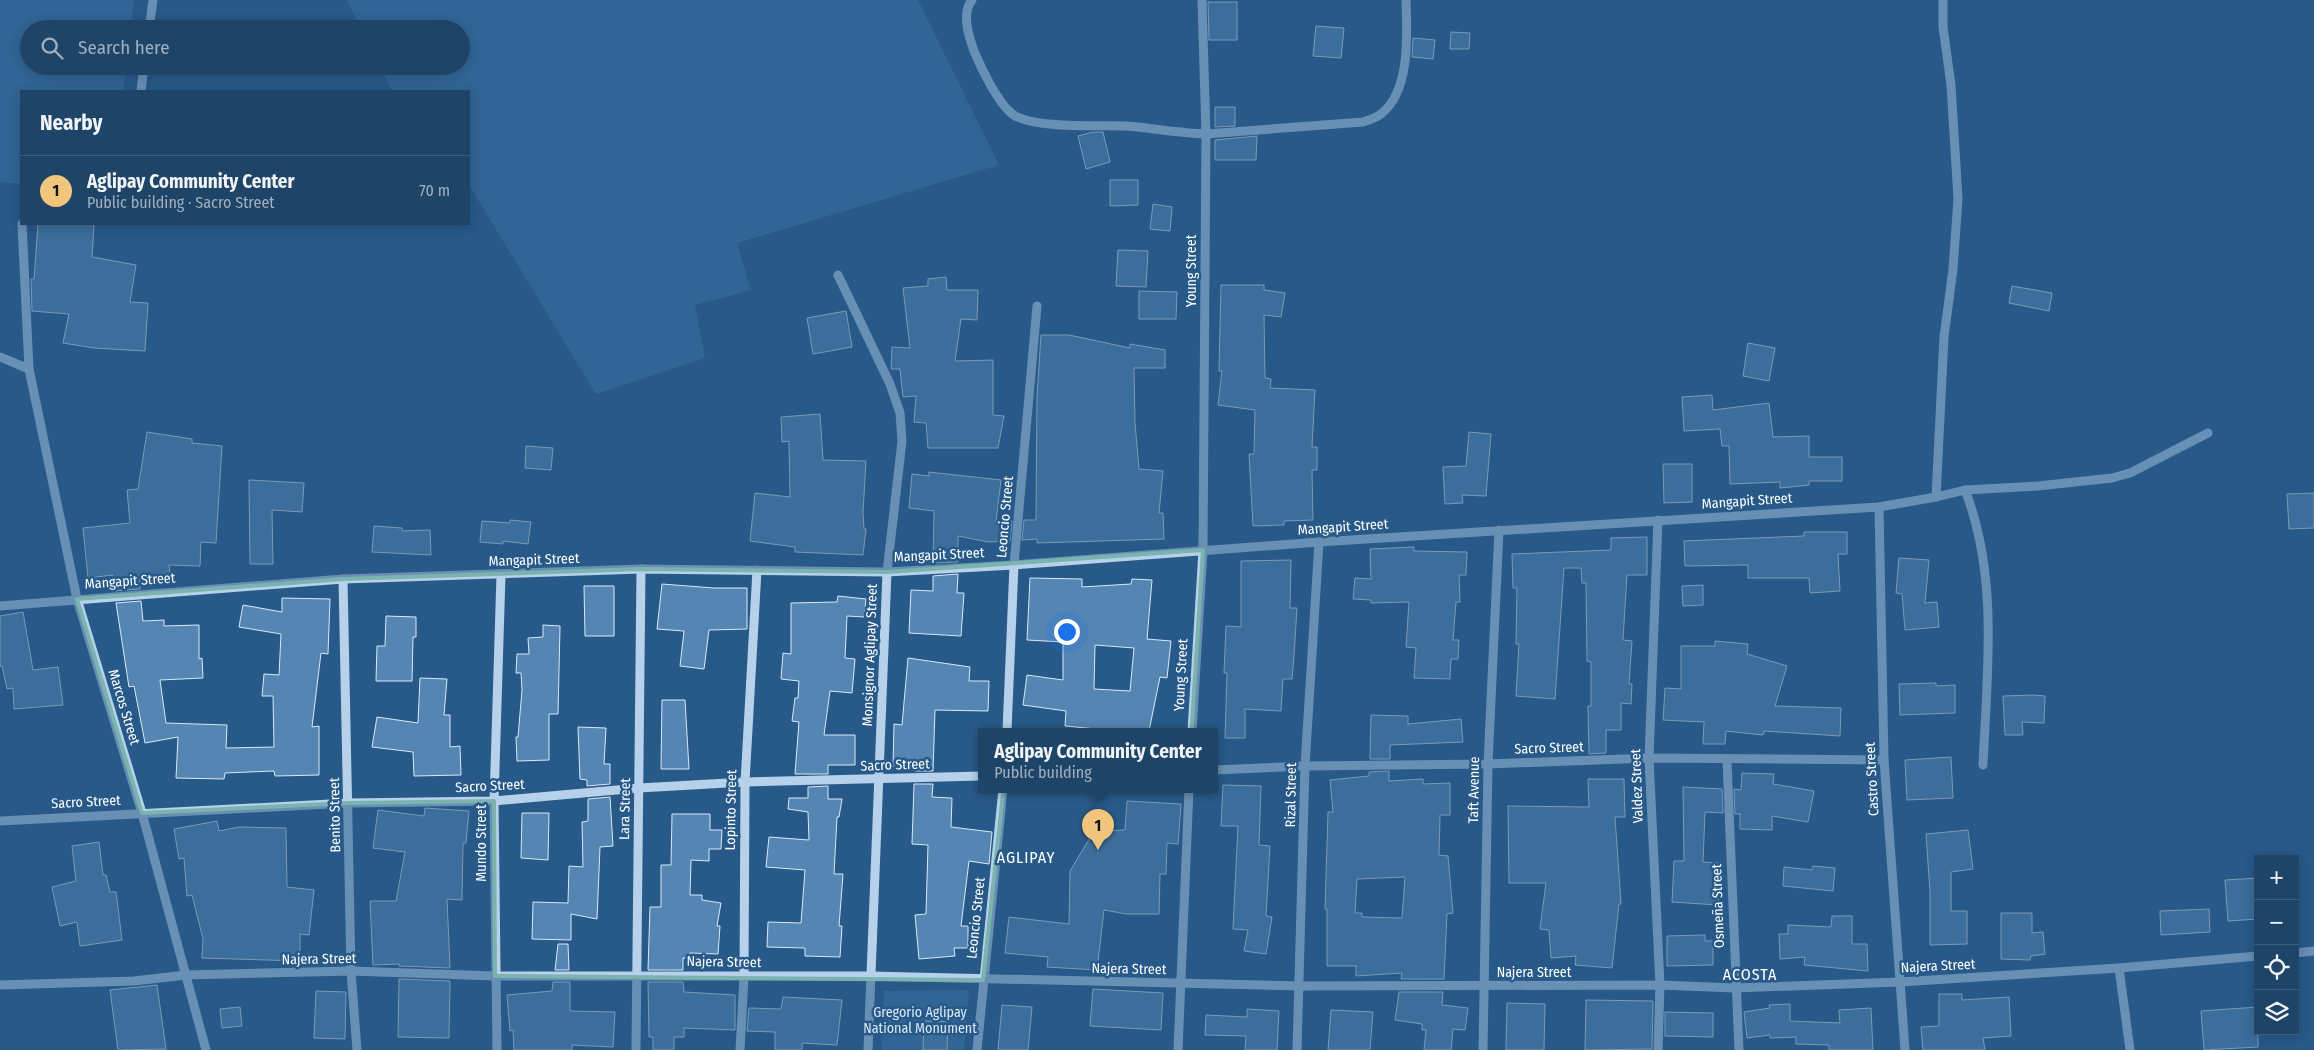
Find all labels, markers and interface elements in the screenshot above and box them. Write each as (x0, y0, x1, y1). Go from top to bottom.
search box (20, 20, 470, 75)
icon: search (38, 34, 66, 62)
text: Search here (78, 36, 170, 59)
text: Nearby (40, 110, 102, 136)
text: Aglipay Community Center (87, 170, 294, 193)
text: 1 (53, 181, 59, 200)
text: 70 m (419, 181, 450, 200)
text: Public building · Sacro Street (87, 193, 275, 212)
street label: Young Street (1183, 234, 1200, 307)
street label: Leoncio Street (993, 475, 1017, 559)
street label: Mangapit Street (1701, 489, 1793, 513)
street label: Mangapit Street (1297, 515, 1389, 539)
street label: Mangapit Street (893, 544, 985, 566)
street label: Mangapit Street (488, 550, 580, 570)
street label: Mangapit Street (84, 569, 176, 593)
street label: Monsignor Aglipay Street (859, 583, 881, 727)
your location (1054, 619, 1080, 645)
street label: Young Street (1171, 638, 1191, 712)
street label: Marcos Street (104, 667, 144, 747)
popup (978, 728, 1218, 793)
street label: Sacro Street (1514, 738, 1584, 758)
text: Aglipay Community Center (994, 740, 1202, 763)
street label: Castro Street (1862, 741, 1882, 816)
street label: Valdez Street (1627, 748, 1647, 824)
street label: Sacro Street (860, 755, 930, 775)
street label: Taft Avenue (1465, 756, 1483, 824)
street label: Rizal Street (1282, 762, 1300, 827)
text: Public building (994, 763, 1092, 782)
street label: Lopinto Street (722, 769, 740, 851)
street label: Sacro Street (455, 776, 526, 796)
street label: Benito Street (326, 777, 344, 853)
street label: Lara Street (616, 777, 634, 840)
street label: Sacro Street (51, 792, 122, 812)
street label: Mundo Street (473, 804, 490, 882)
pin: 1 (1082, 809, 1114, 850)
district label: AGLIPAY (997, 848, 1055, 867)
map controls (2254, 855, 2299, 1035)
button: + (2254, 855, 2299, 900)
street label: Osmeña Street (1708, 863, 1728, 948)
street label: Leoncio Street (963, 876, 989, 960)
button: − (2254, 900, 2299, 945)
button: locate (2254, 945, 2299, 990)
street label: Najera Street (282, 950, 357, 968)
street label: Najera Street (687, 953, 762, 971)
street label: Najera Street (1900, 956, 1976, 976)
street label: Najera Street (1092, 960, 1167, 978)
street label: Najera Street (1497, 964, 1572, 981)
district label: ACOSTA (1723, 965, 1777, 984)
button: layers (2254, 990, 2299, 1035)
park label: Gregorio Aglipay National Monument (863, 1004, 977, 1037)

